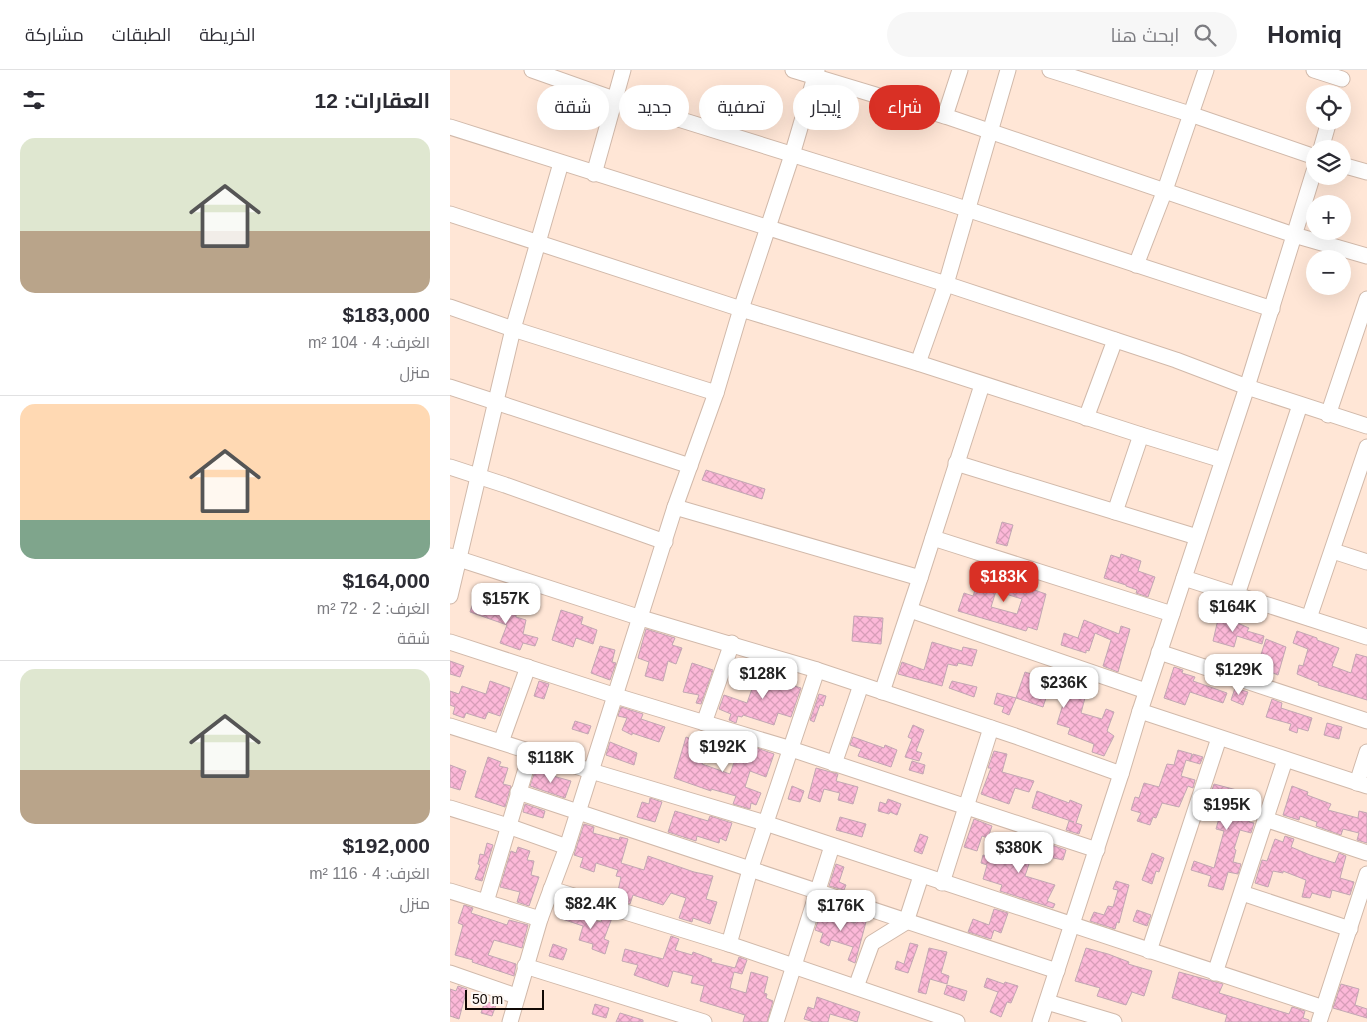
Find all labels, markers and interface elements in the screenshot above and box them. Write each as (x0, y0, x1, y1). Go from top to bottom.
search box (887, 12, 1237, 57)
icon: search (1191, 21, 1219, 49)
text: Homiq (1267, 21, 1342, 48)
text: مشاركة (25, 25, 84, 45)
text: الطبقات (112, 25, 171, 45)
text: الخريطة (199, 25, 256, 45)
text: ابحث هنا (1111, 25, 1179, 46)
chip: شقة (537, 85, 609, 130)
chip: جديد (619, 85, 689, 130)
chip: تصفية (699, 85, 783, 130)
chip: إيجار (793, 85, 859, 130)
chip: شراء (869, 85, 940, 130)
map controls (1306, 85, 1351, 295)
button: locate (1306, 85, 1351, 130)
icon: filters (20, 86, 48, 114)
text: العقارات: 12 (315, 89, 430, 112)
button: layers (1306, 140, 1351, 185)
icon: home (180, 171, 270, 261)
button: + (1306, 195, 1351, 240)
button: − (1306, 250, 1351, 295)
text: $183,000 (342, 303, 430, 326)
text: الغرف: 4 · 104 m² (308, 334, 430, 351)
text: منزل (400, 364, 430, 381)
icon: home (180, 436, 270, 526)
pin: $183K (969, 560, 1039, 603)
text: $183K (980, 568, 1028, 585)
text: $164,000 (342, 569, 430, 592)
pin: $157K (471, 582, 541, 625)
text: $157K (482, 590, 530, 607)
pin: $164K (1198, 590, 1268, 633)
text: $164K (1209, 598, 1257, 615)
text: الغرف: 2 · 72 m² (317, 600, 430, 617)
text: شقة (397, 630, 430, 647)
pin: $129K (1204, 654, 1274, 696)
pin: $128K (728, 658, 798, 700)
text: $129K (1215, 661, 1263, 678)
text: $128K (739, 665, 787, 682)
pin: $236K (1029, 666, 1099, 709)
text: $236K (1040, 674, 1088, 691)
icon: home (180, 701, 270, 791)
pin: $192K (688, 730, 758, 773)
text: $192K (699, 738, 747, 755)
pin: $118K (516, 742, 586, 784)
text: $118K (528, 749, 574, 766)
pin: $195K (1192, 788, 1262, 831)
text: $195K (1203, 796, 1251, 813)
pin: $380K (984, 832, 1054, 874)
text: $192,000 (342, 834, 430, 857)
text: $380K (995, 839, 1043, 856)
text: الغرف: 4 · 116 m² (309, 865, 430, 882)
pin: $82.4K (550, 888, 632, 930)
pin: $176K (806, 890, 876, 932)
text: منزل (400, 895, 430, 912)
text: $82.4K (565, 895, 617, 912)
text: $176K (817, 897, 865, 914)
scale bar (465, 987, 544, 1010)
text: 50 m (472, 991, 503, 1007)

